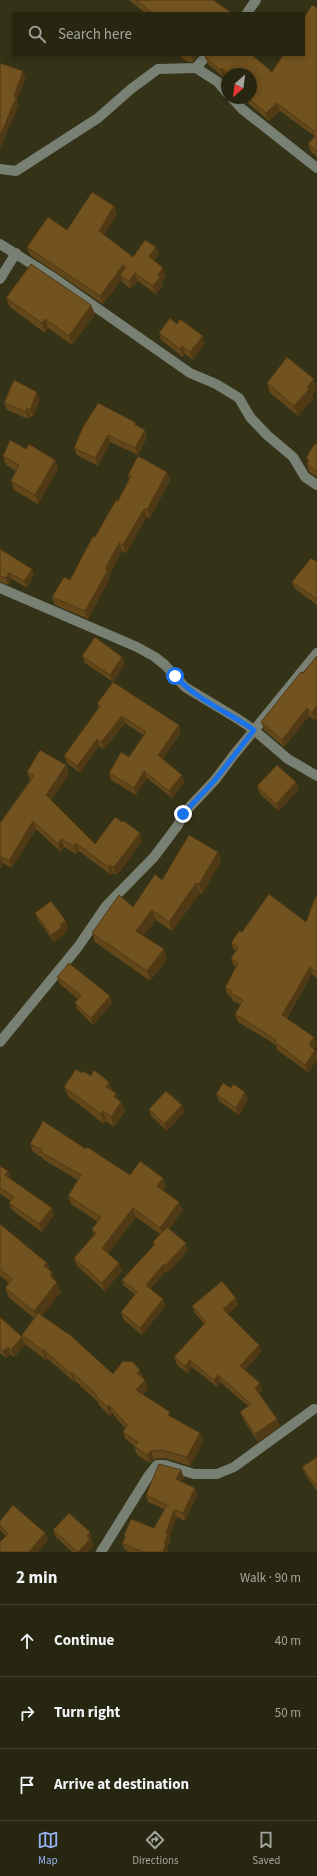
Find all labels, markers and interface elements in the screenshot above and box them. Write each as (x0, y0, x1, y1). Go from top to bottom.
search box (12, 12, 305, 56)
icon: search (26, 23, 48, 45)
text: Search here (58, 24, 132, 45)
north arrow (221, 68, 257, 104)
route start (166, 667, 184, 685)
route end (174, 805, 192, 823)
text: 2 min (16, 1566, 57, 1590)
text: Walk · 90 m (240, 1569, 301, 1587)
icon: ahead (16, 1630, 38, 1652)
text: Continue (54, 1630, 114, 1651)
text: 40 m (275, 1632, 301, 1650)
icon: right (16, 1702, 38, 1724)
text: Turn right (54, 1702, 120, 1723)
text: 50 m (275, 1704, 301, 1722)
icon: arrive (16, 1774, 38, 1796)
text: Arrive at destination (54, 1774, 189, 1795)
tab: Map (37, 1829, 59, 1868)
tab: Directions (132, 1829, 179, 1868)
tab: Saved (252, 1829, 280, 1868)

